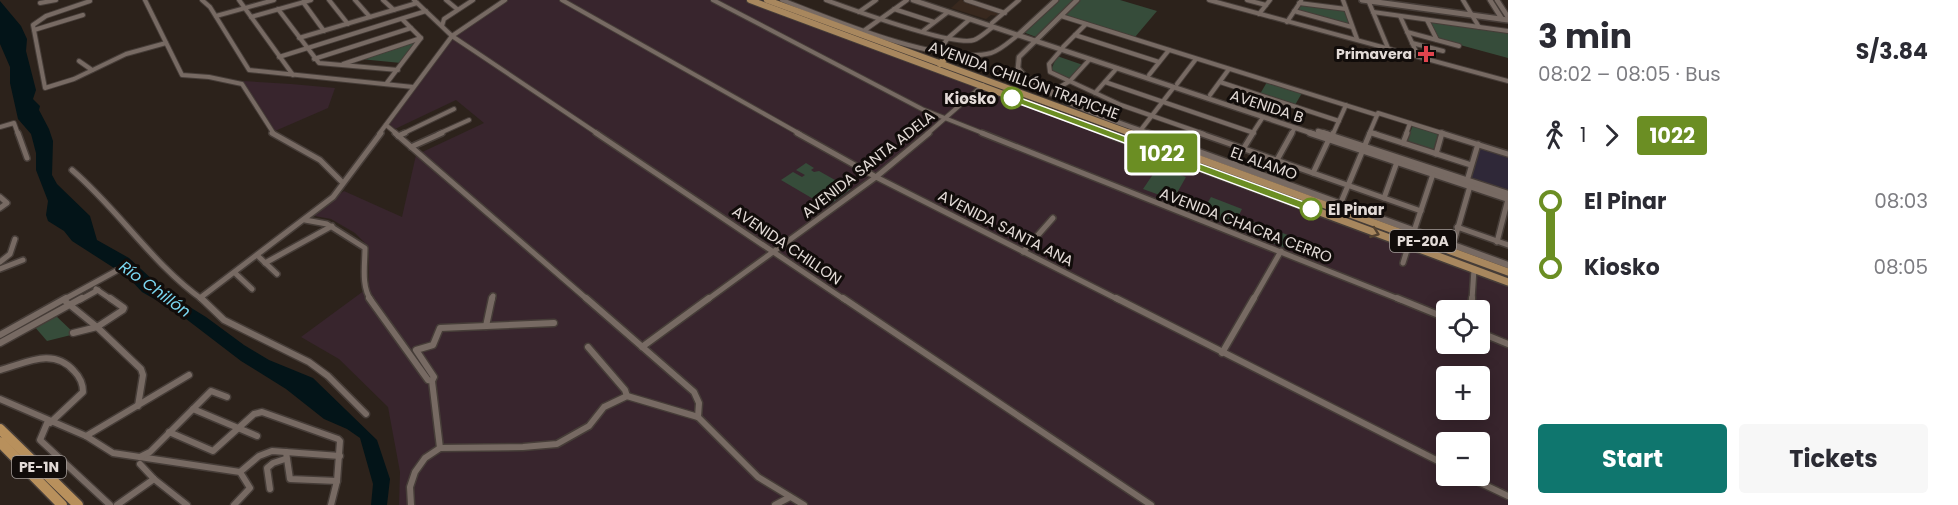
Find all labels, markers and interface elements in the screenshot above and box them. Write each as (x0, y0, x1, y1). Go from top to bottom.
text: 3 min (1538, 13, 1632, 60)
street label: AVENIDA CHILLÓN TRAPICHE (926, 36, 1122, 124)
text: S/3.84 (1856, 36, 1928, 67)
place label: Primavera (1336, 44, 1412, 64)
marker: Primavera (1417, 45, 1435, 63)
text: 08:02 – 08:05 · Bus (1538, 60, 1721, 88)
street label: AVENIDA B (1228, 84, 1306, 128)
marker: Kiosko (1001, 87, 1023, 109)
place label: Kiosko (944, 88, 996, 109)
street label: AVENIDA SANTA ADELA (797, 105, 939, 223)
icon: walk (1538, 119, 1571, 152)
icon: forward (1595, 119, 1628, 152)
text: 1 (1580, 121, 1586, 149)
text: 1022 (1649, 121, 1695, 150)
line badge: 1022 (1120, 134, 1204, 172)
text: 1022 (1139, 139, 1185, 168)
street label: EL ALAMO (1228, 141, 1300, 185)
street label: AVENIDA CHACRA CERRO (1157, 182, 1335, 268)
street label: AVENIDA SANTA ANA (935, 185, 1077, 271)
text: El Pinar (1584, 186, 1666, 217)
text: 08:03 (1874, 187, 1928, 215)
marker: El Pinar (1300, 198, 1322, 220)
place label: El Pinar (1328, 199, 1385, 220)
street label: AVENIDA CHILLON (728, 201, 846, 289)
one-way arrow (1369, 225, 1380, 238)
road number: PE-20A (1390, 230, 1456, 252)
text: Kiosko (1584, 252, 1660, 283)
text: 08:05 (1873, 253, 1928, 281)
water label: Río Chillón (114, 255, 196, 323)
map controls (1436, 300, 1490, 486)
button: locate (1436, 300, 1490, 354)
button: + (1436, 366, 1490, 420)
button: Start (1538, 424, 1727, 493)
button: Tickets (1739, 424, 1928, 493)
button: − (1436, 432, 1490, 486)
road number: PE-1N (12, 456, 66, 478)

